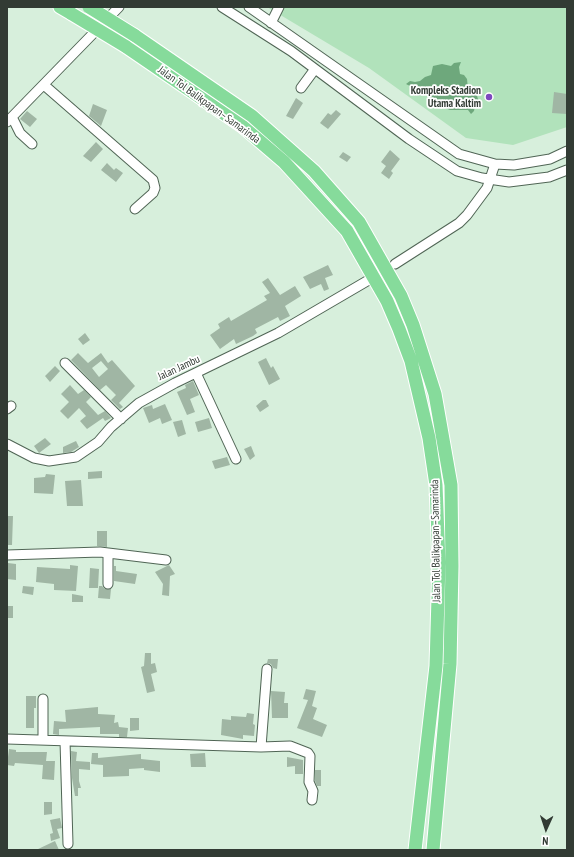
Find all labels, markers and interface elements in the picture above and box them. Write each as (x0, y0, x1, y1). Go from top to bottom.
street label: Jalan Tol Balikpapan–Samarinda (156, 64, 262, 146)
place label: Kompleks Stadion Utama Kaltim (411, 84, 481, 110)
marker: Kompleks Stadion Utama Kaltim (484, 92, 494, 102)
street label: Jalan Jambu (156, 353, 202, 383)
street label: Jalan Tol Balikpapan–Samarinda (428, 480, 444, 602)
north arrow (526, 809, 566, 849)
text: N (542, 834, 549, 848)

